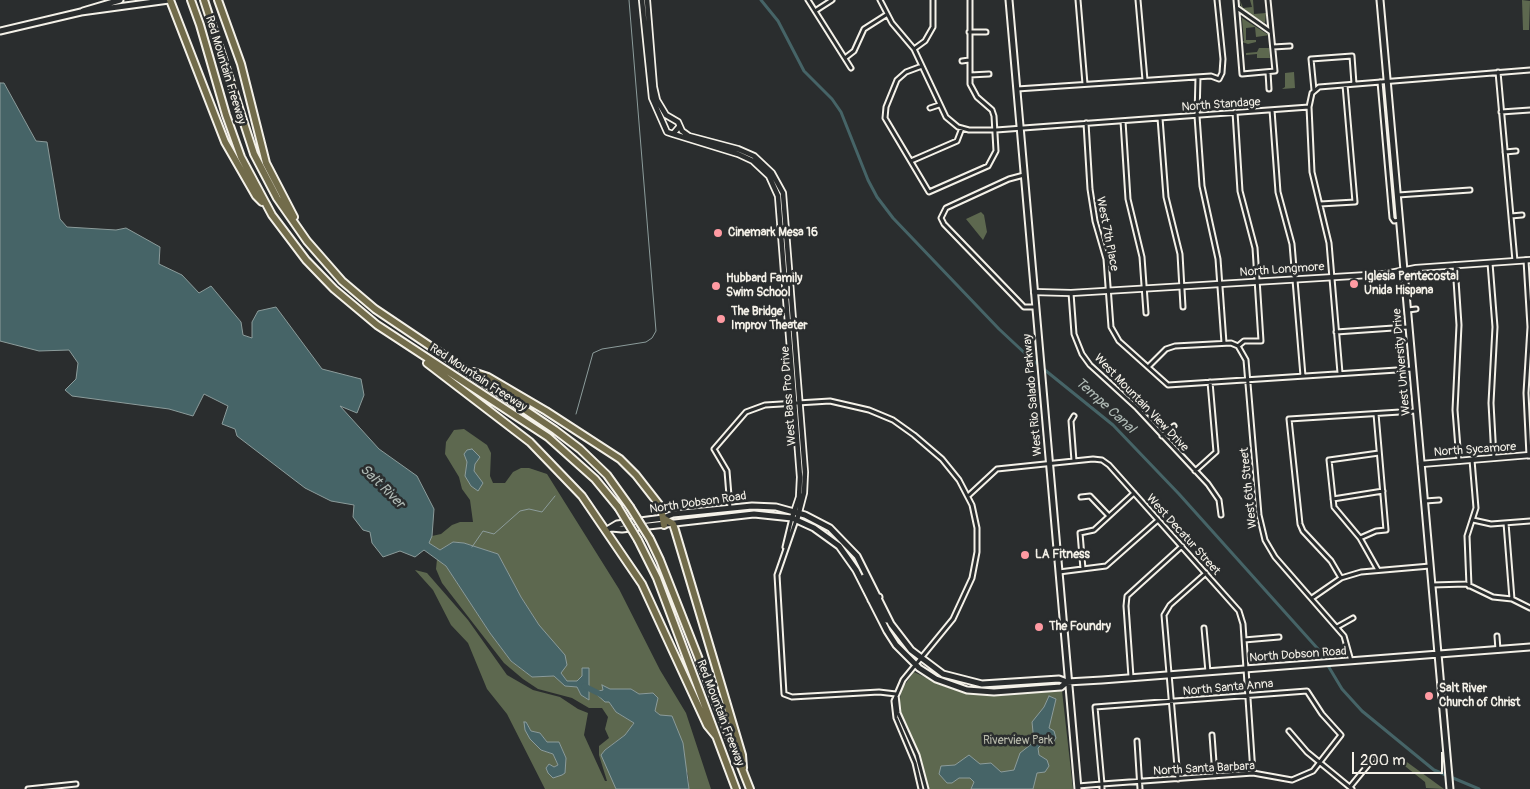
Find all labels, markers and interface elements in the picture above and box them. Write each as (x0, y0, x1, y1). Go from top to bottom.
street label: Red Mountain Freeway (202, 14, 248, 126)
street label: North Standage (1181, 95, 1261, 115)
street label: West 7th Place (1093, 196, 1121, 272)
place label: Cinemark Mesa 16 (728, 226, 818, 240)
marker: Cinemark Mesa 16 (712, 227, 724, 239)
street label: North Longmore (1239, 260, 1325, 280)
place label: Iglesia Pentecostal Unida Hispana (1364, 270, 1459, 298)
place label: Hubbard Family Swim School (726, 272, 802, 300)
marker: Iglesia Pentecostal Unida Hispana (1348, 278, 1360, 290)
marker: Hubbard Family Swim School (710, 280, 722, 292)
place label: The Bridge Improv Theater (731, 305, 808, 333)
street label: West University Drive (1390, 308, 1414, 416)
marker: The Bridge Improv Theater (715, 313, 727, 325)
street label: West Rio Salado Parkway (1020, 333, 1046, 457)
street label: Red Mountain Freeway (427, 341, 529, 415)
street label: West Bass Pro Drive (778, 346, 800, 446)
street label: West Mountain View Drive (1091, 351, 1191, 455)
water label: Tempe Canal (1071, 375, 1139, 437)
street label: North Sycamore (1433, 440, 1517, 460)
street label: West 6th Street (1238, 447, 1260, 529)
water label: Salt River (356, 462, 408, 512)
street label: North Dobson Road (649, 489, 747, 517)
street label: West Decatur Street (1143, 492, 1223, 578)
place label: LA Fitness (1035, 548, 1090, 562)
marker: LA Fitness (1019, 549, 1031, 561)
place label: The Foundry (1049, 620, 1111, 634)
marker: The Foundry (1033, 621, 1045, 633)
street label: North Dobson Road (1249, 644, 1347, 666)
street label: Red Mountain Freeway (693, 658, 747, 768)
street label: North Santa Anna (1182, 677, 1274, 699)
place label: Salt River Church of Christ (1439, 682, 1520, 710)
marker: Salt River Church of Christ (1423, 690, 1435, 702)
park label: Riverview Park (983, 734, 1053, 748)
scale bar (1355, 742, 1446, 774)
text: 200 m (1360, 751, 1405, 770)
street label: North Santa Barbara (1153, 759, 1255, 779)

